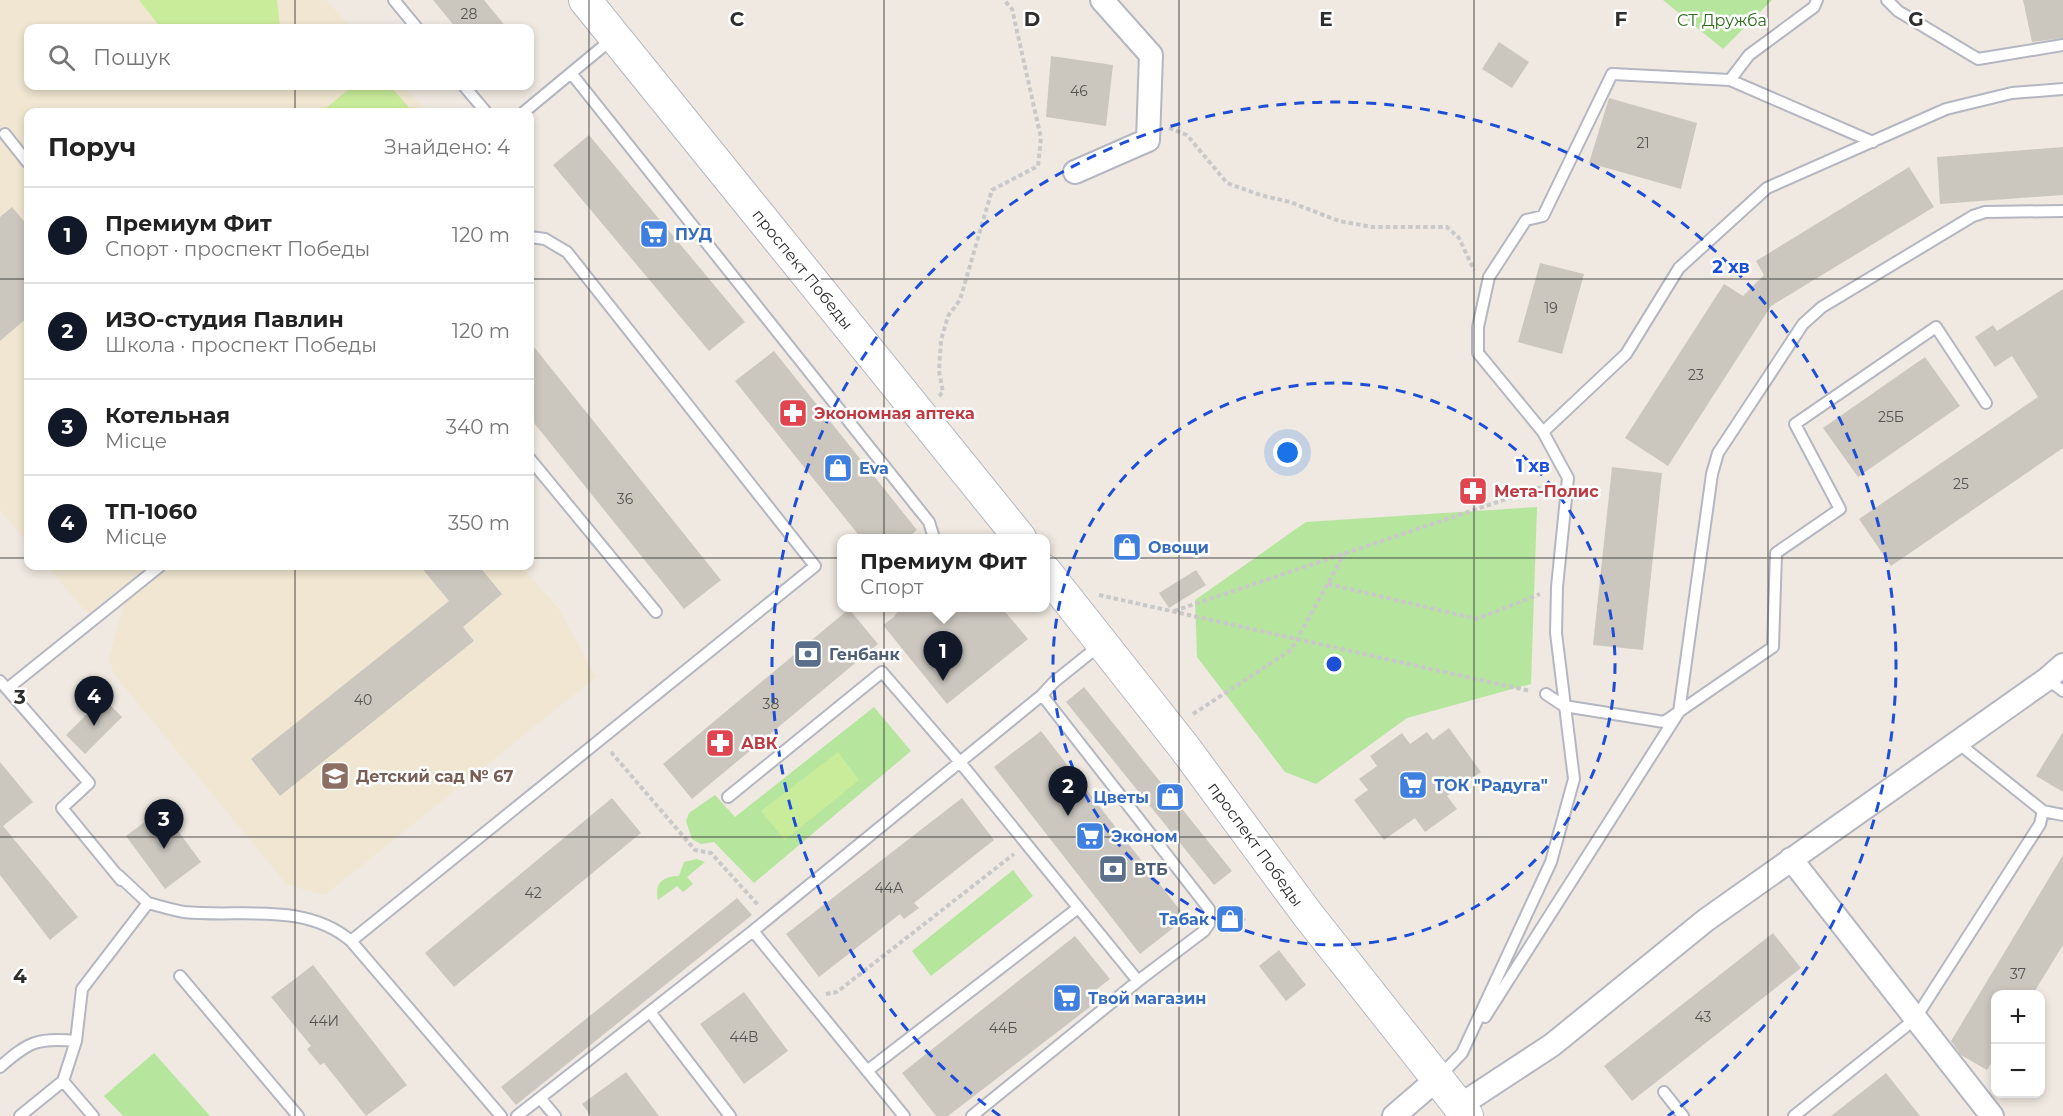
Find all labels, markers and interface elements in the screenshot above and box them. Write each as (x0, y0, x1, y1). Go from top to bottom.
house number: 28 (461, 5, 478, 23)
text: C (730, 7, 745, 31)
text: D (1024, 7, 1040, 31)
text: E (1319, 7, 1333, 31)
text: F (1615, 7, 1628, 31)
text: G (1908, 7, 1924, 31)
park label: СТ Дружба (1677, 11, 1767, 30)
search box (24, 24, 534, 90)
icon: search (45, 41, 78, 74)
text: Пошук (93, 44, 171, 71)
house number: 46 (1070, 82, 1088, 100)
text: Поруч (48, 131, 136, 163)
house number: 21 (1636, 134, 1650, 152)
text: Знайдено: 4 (384, 135, 510, 159)
street label: проспект Победы (748, 205, 857, 333)
text: Премиум Фит (105, 210, 272, 237)
supermarket icon: ПУД (638, 218, 670, 250)
text: 1 (64, 223, 71, 247)
text: 120 m (452, 223, 510, 247)
place label: ПУД (675, 225, 712, 244)
text: Спорт · проспект Победы (105, 237, 370, 261)
text: 2 хв (1712, 256, 1750, 278)
house number: 19 (1544, 299, 1558, 317)
text: ИЗО-студия Павлин (105, 306, 344, 333)
text: 2 (62, 319, 73, 343)
text: 120 m (452, 319, 510, 343)
text: Школа · проспект Победы (105, 333, 377, 357)
house number: 23 (1688, 366, 1704, 384)
pharmacy icon: Экономная аптека (777, 397, 809, 429)
text: Котельная (105, 402, 230, 429)
place label: Экономная аптека (814, 404, 975, 423)
house number: 25Б (1878, 408, 1904, 426)
text: 3 (62, 415, 73, 439)
text: 340 m (446, 415, 510, 439)
text: Місце (105, 429, 167, 453)
your location (1273, 438, 1302, 467)
shop icon: Eva (822, 452, 854, 484)
text: 1 хв (1516, 455, 1550, 477)
place label: Eva (859, 459, 889, 478)
pharmacy icon: Мета-Полис (1457, 475, 1489, 507)
house number: 25 (1953, 475, 1969, 493)
place label: Мета-Полис (1494, 482, 1599, 501)
house number: 36 (617, 490, 634, 508)
text: ТП-1060 (105, 498, 197, 525)
text: 4 (61, 511, 74, 535)
text: 350 m (448, 511, 510, 535)
text: Місце (105, 525, 167, 549)
shop icon: Овощи (1111, 531, 1143, 563)
popup (837, 534, 1050, 612)
place label: Овощи (1148, 538, 1209, 557)
text: Премиум Фит (860, 548, 1027, 575)
text: Спорт (860, 575, 923, 599)
pin: 1 (924, 632, 962, 681)
bank icon: Генбанк (792, 638, 824, 670)
place label: Генбанк (829, 645, 900, 664)
centre of rings (1324, 654, 1344, 674)
pin: 4 (74, 676, 113, 726)
text: 3 (13, 685, 26, 709)
house number: 40 (354, 691, 372, 709)
house number: 38 (763, 695, 779, 713)
pharmacy icon: АВК (704, 727, 736, 759)
place label: АВК (741, 734, 778, 753)
school or university icon: Детский сад № 67 (319, 760, 351, 792)
pin: 2 (1048, 766, 1088, 816)
place label: Детский сад № 67 (356, 767, 513, 786)
supermarket icon: ТОК "Радуга" (1397, 769, 1429, 801)
place label: ТОК "Радуга" (1434, 776, 1548, 795)
street label: проспект Победы (1204, 778, 1307, 910)
shop icon: Цветы (1154, 781, 1186, 813)
place label: Цветы (1093, 788, 1149, 807)
pin: 3 (144, 800, 184, 849)
supermarket icon: Эконом (1074, 820, 1106, 852)
place label: Эконом (1111, 827, 1178, 846)
bank icon: ВТБ (1097, 853, 1129, 885)
place label: ВТБ (1134, 860, 1168, 879)
house number: 44А (875, 879, 904, 897)
house number: 42 (524, 884, 542, 902)
shop icon: Табак (1214, 903, 1246, 935)
place label: Табак (1159, 910, 1210, 929)
text: 4 (13, 964, 27, 988)
house number: 37 (2010, 965, 2026, 983)
supermarket icon: Твой магазин (1051, 982, 1083, 1014)
place label: Твой магазин (1088, 989, 1206, 1008)
map controls (1991, 990, 2045, 1098)
button: + (1991, 990, 2045, 1044)
house number: 43 (1695, 1008, 1712, 1026)
house number: 44И (309, 1012, 339, 1030)
house number: 44Б (989, 1019, 1017, 1037)
house number: 44В (730, 1028, 759, 1046)
button: − (1991, 1044, 2045, 1098)

